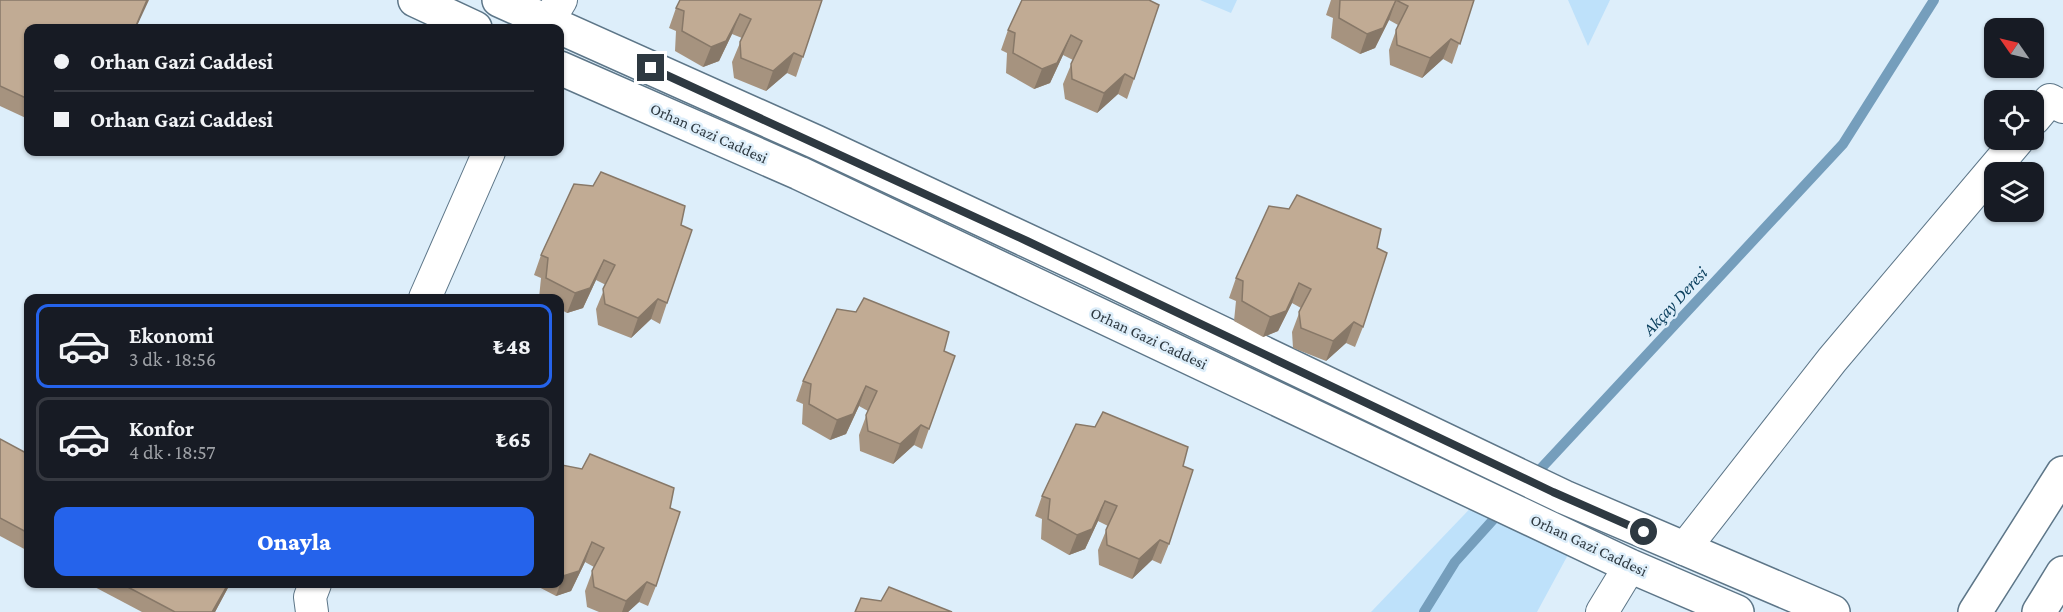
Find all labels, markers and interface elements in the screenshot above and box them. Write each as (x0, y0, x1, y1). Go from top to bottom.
north arrow (1984, 18, 2044, 78)
map controls (1984, 18, 2044, 222)
text: Orhan Gazi Caddesi (90, 49, 273, 74)
route end (637, 54, 664, 81)
button: locate (1984, 90, 2044, 150)
street label: Orhan Gazi Caddesi (648, 100, 770, 166)
text: Orhan Gazi Caddesi (90, 107, 273, 132)
button: layers (1984, 162, 2044, 222)
water label: Akçay Deresi (1638, 263, 1712, 340)
street label: Orhan Gazi Caddesi (1088, 304, 1210, 372)
icon: car (57, 319, 111, 373)
text: Ekonomi (129, 323, 214, 348)
text: ₺48 (493, 334, 531, 359)
text: 3 dk · 18:56 (129, 348, 216, 370)
icon: car (57, 412, 111, 466)
text: Konfor (129, 416, 194, 441)
text: ₺65 (496, 427, 531, 452)
text: 4 dk · 18:57 (129, 441, 215, 463)
button: Onayla (54, 507, 534, 576)
street label: Orhan Gazi Caddesi (1528, 511, 1650, 579)
route start (1630, 518, 1657, 545)

